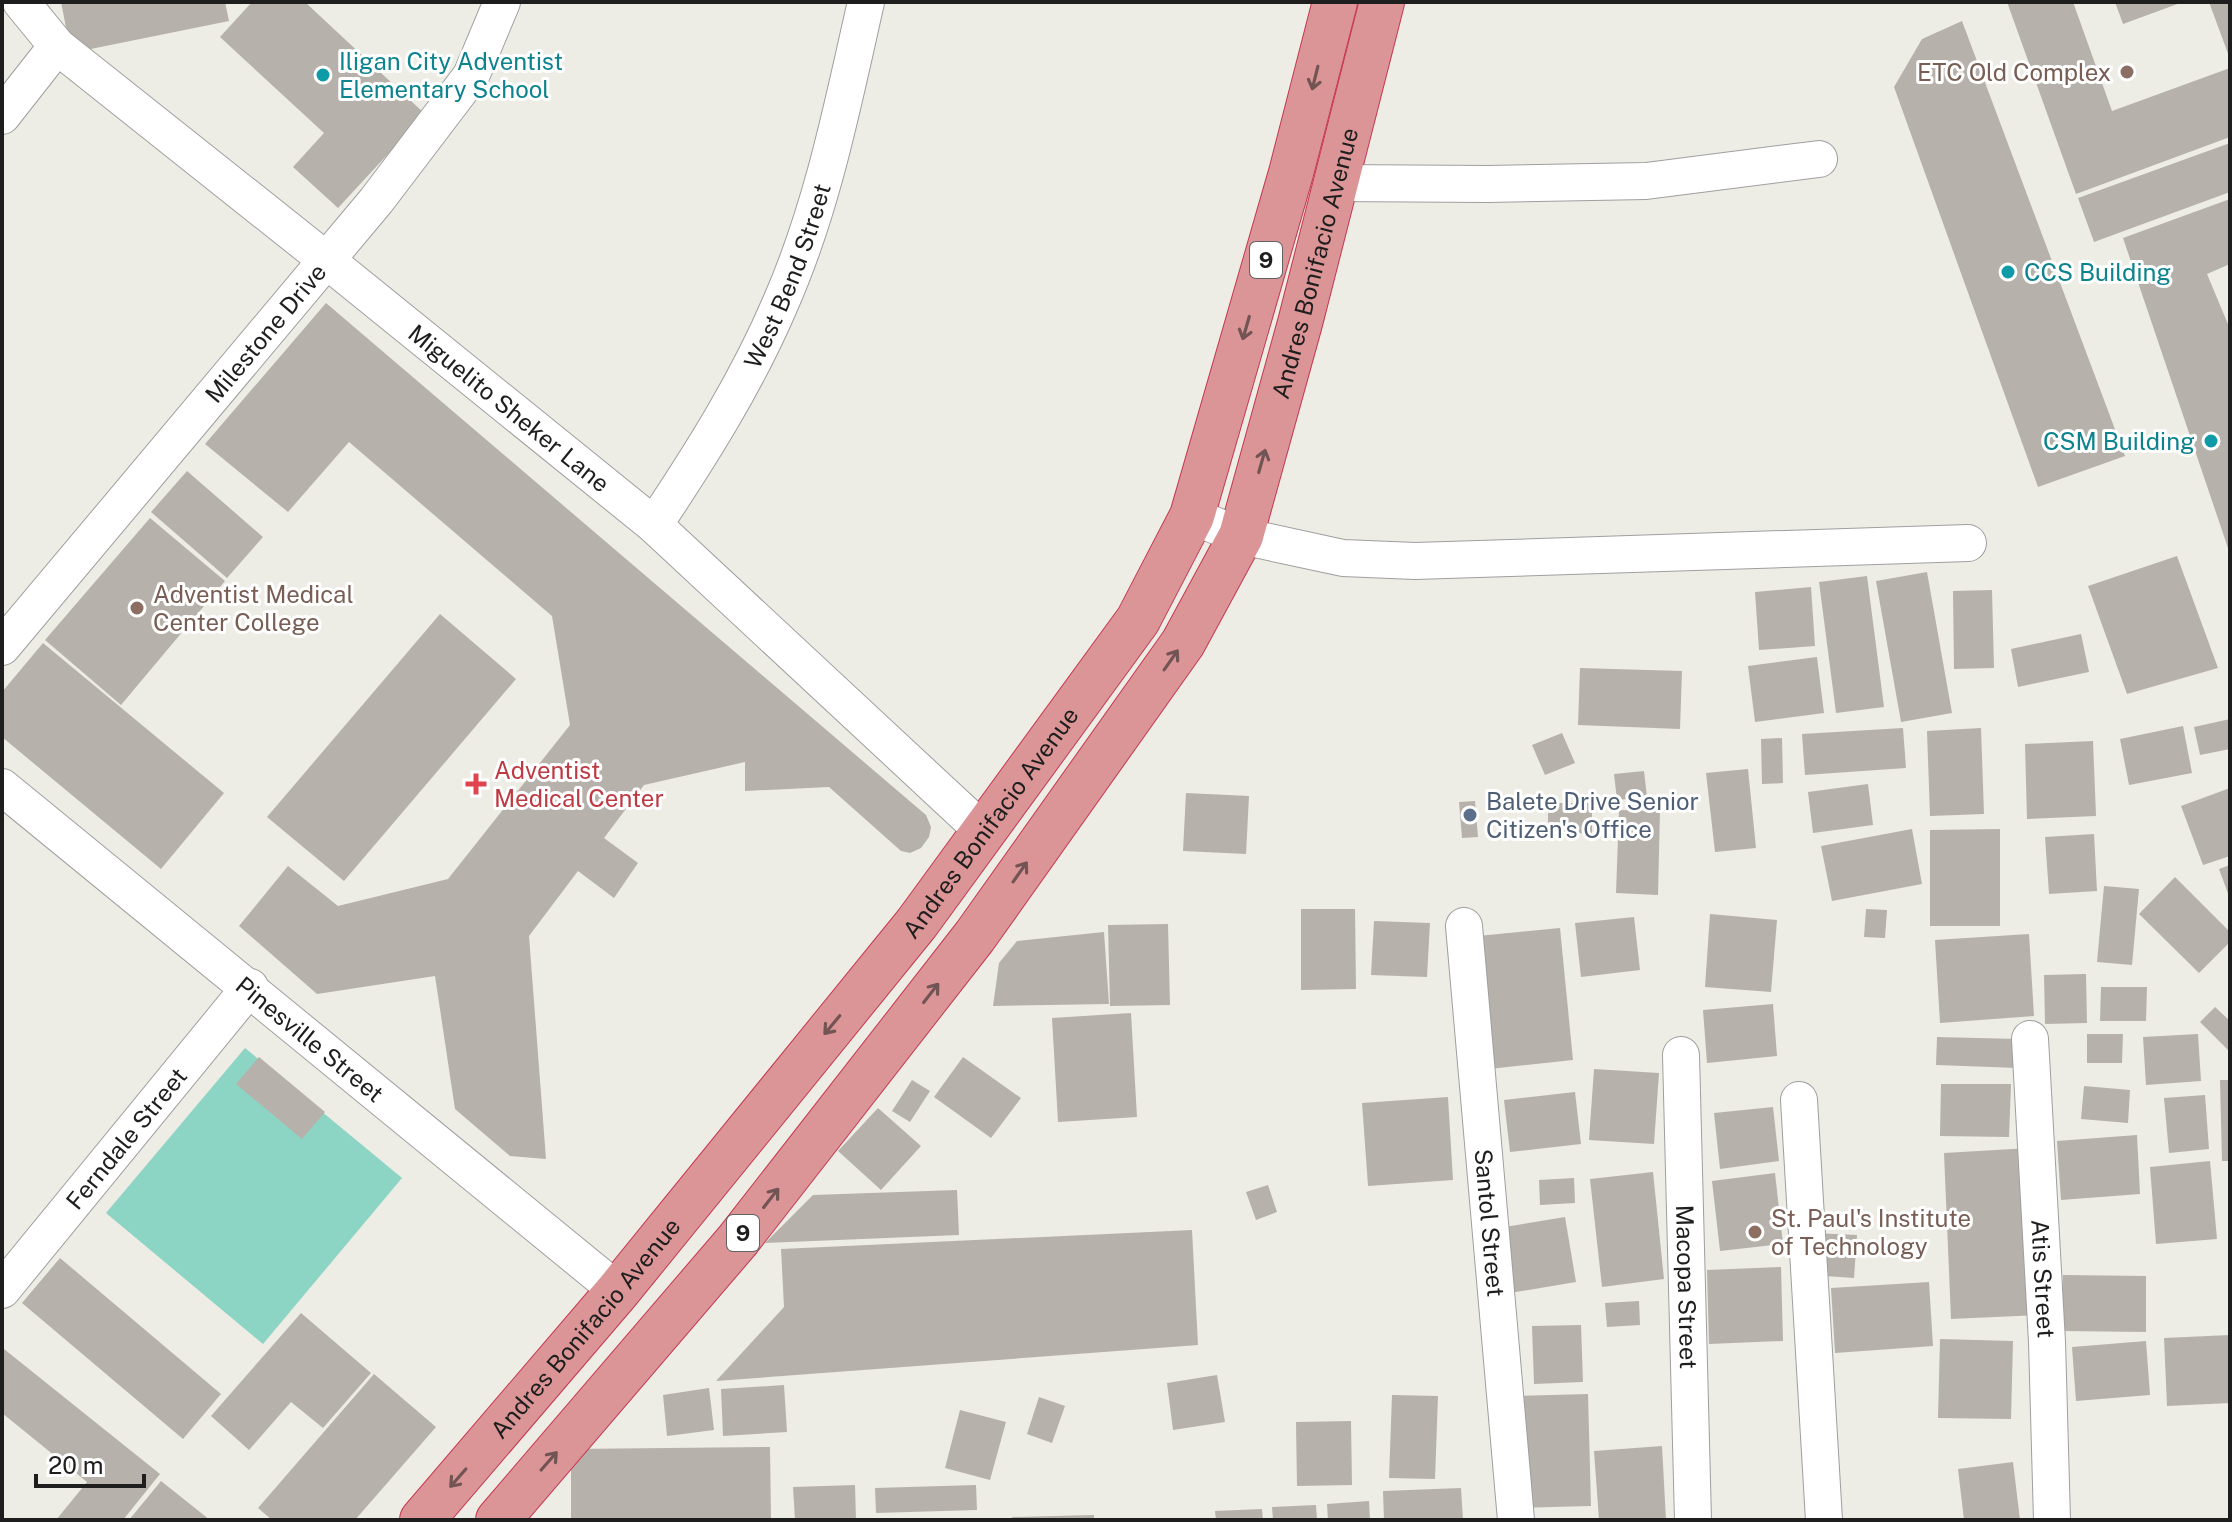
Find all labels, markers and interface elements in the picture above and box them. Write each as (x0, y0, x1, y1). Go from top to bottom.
place label: Iligan City Adventist Elementary School (339, 47, 563, 103)
place label: ETC Old Complex (1917, 58, 2111, 86)
marker: ETC Old Complex (2118, 63, 2136, 81)
one-way arrow (1307, 64, 1322, 90)
marker: Iligan City Adventist Elementary School (314, 66, 332, 84)
street label: Andres Bonifacio Avenue (1266, 125, 1363, 402)
street label: West Bend Street (738, 180, 836, 373)
road number: 9 (1250, 242, 1282, 278)
street label: Milestone Drive (199, 258, 332, 408)
place label: CCS Building (2024, 258, 2171, 286)
marker: CCS Building (1999, 263, 2017, 281)
one-way arrow (1238, 315, 1253, 341)
street label: Miguelito Sheker Lane (403, 318, 615, 497)
place label: CSM Building (2043, 427, 2195, 455)
marker: CSM Building (2202, 432, 2220, 450)
one-way arrow (1255, 449, 1270, 475)
place label: Adventist Medical Center College (153, 580, 354, 636)
marker: Adventist Medical Center College (128, 599, 146, 617)
one-way arrow (1162, 650, 1179, 671)
street label: Andres Bonifacio Avenue (897, 701, 1084, 944)
place label: Adventist Medical Center (494, 756, 664, 812)
marker: Adventist Medical Center (465, 773, 487, 795)
place label: Balete Drive Senior Citizen's Office (1486, 787, 1699, 843)
marker: Balete Drive Senior Citizen's Office (1461, 806, 1479, 824)
one-way arrow (1011, 862, 1028, 883)
street label: Pinesville Street (231, 971, 389, 1108)
one-way arrow (922, 983, 939, 1004)
one-way arrow (823, 1014, 841, 1035)
street label: Ferndale Street (60, 1062, 192, 1215)
street label: Santol Street (1470, 1148, 1510, 1298)
one-way arrow (762, 1188, 779, 1209)
street label: Macopa Street (1671, 1204, 1703, 1369)
place label: St. Paul's Institute of Technology (1771, 1204, 1971, 1260)
street label: Andres Bonifacio Avenue (484, 1212, 686, 1444)
road number: 9 (727, 1215, 759, 1251)
street label: Atis Street (2026, 1218, 2061, 1339)
marker: St. Paul's Institute of Technology (1746, 1223, 1764, 1241)
scale bar (36, 1438, 144, 1488)
text: 20 m (48, 1451, 104, 1479)
one-way arrow (540, 1451, 558, 1471)
one-way arrow (449, 1467, 467, 1488)

